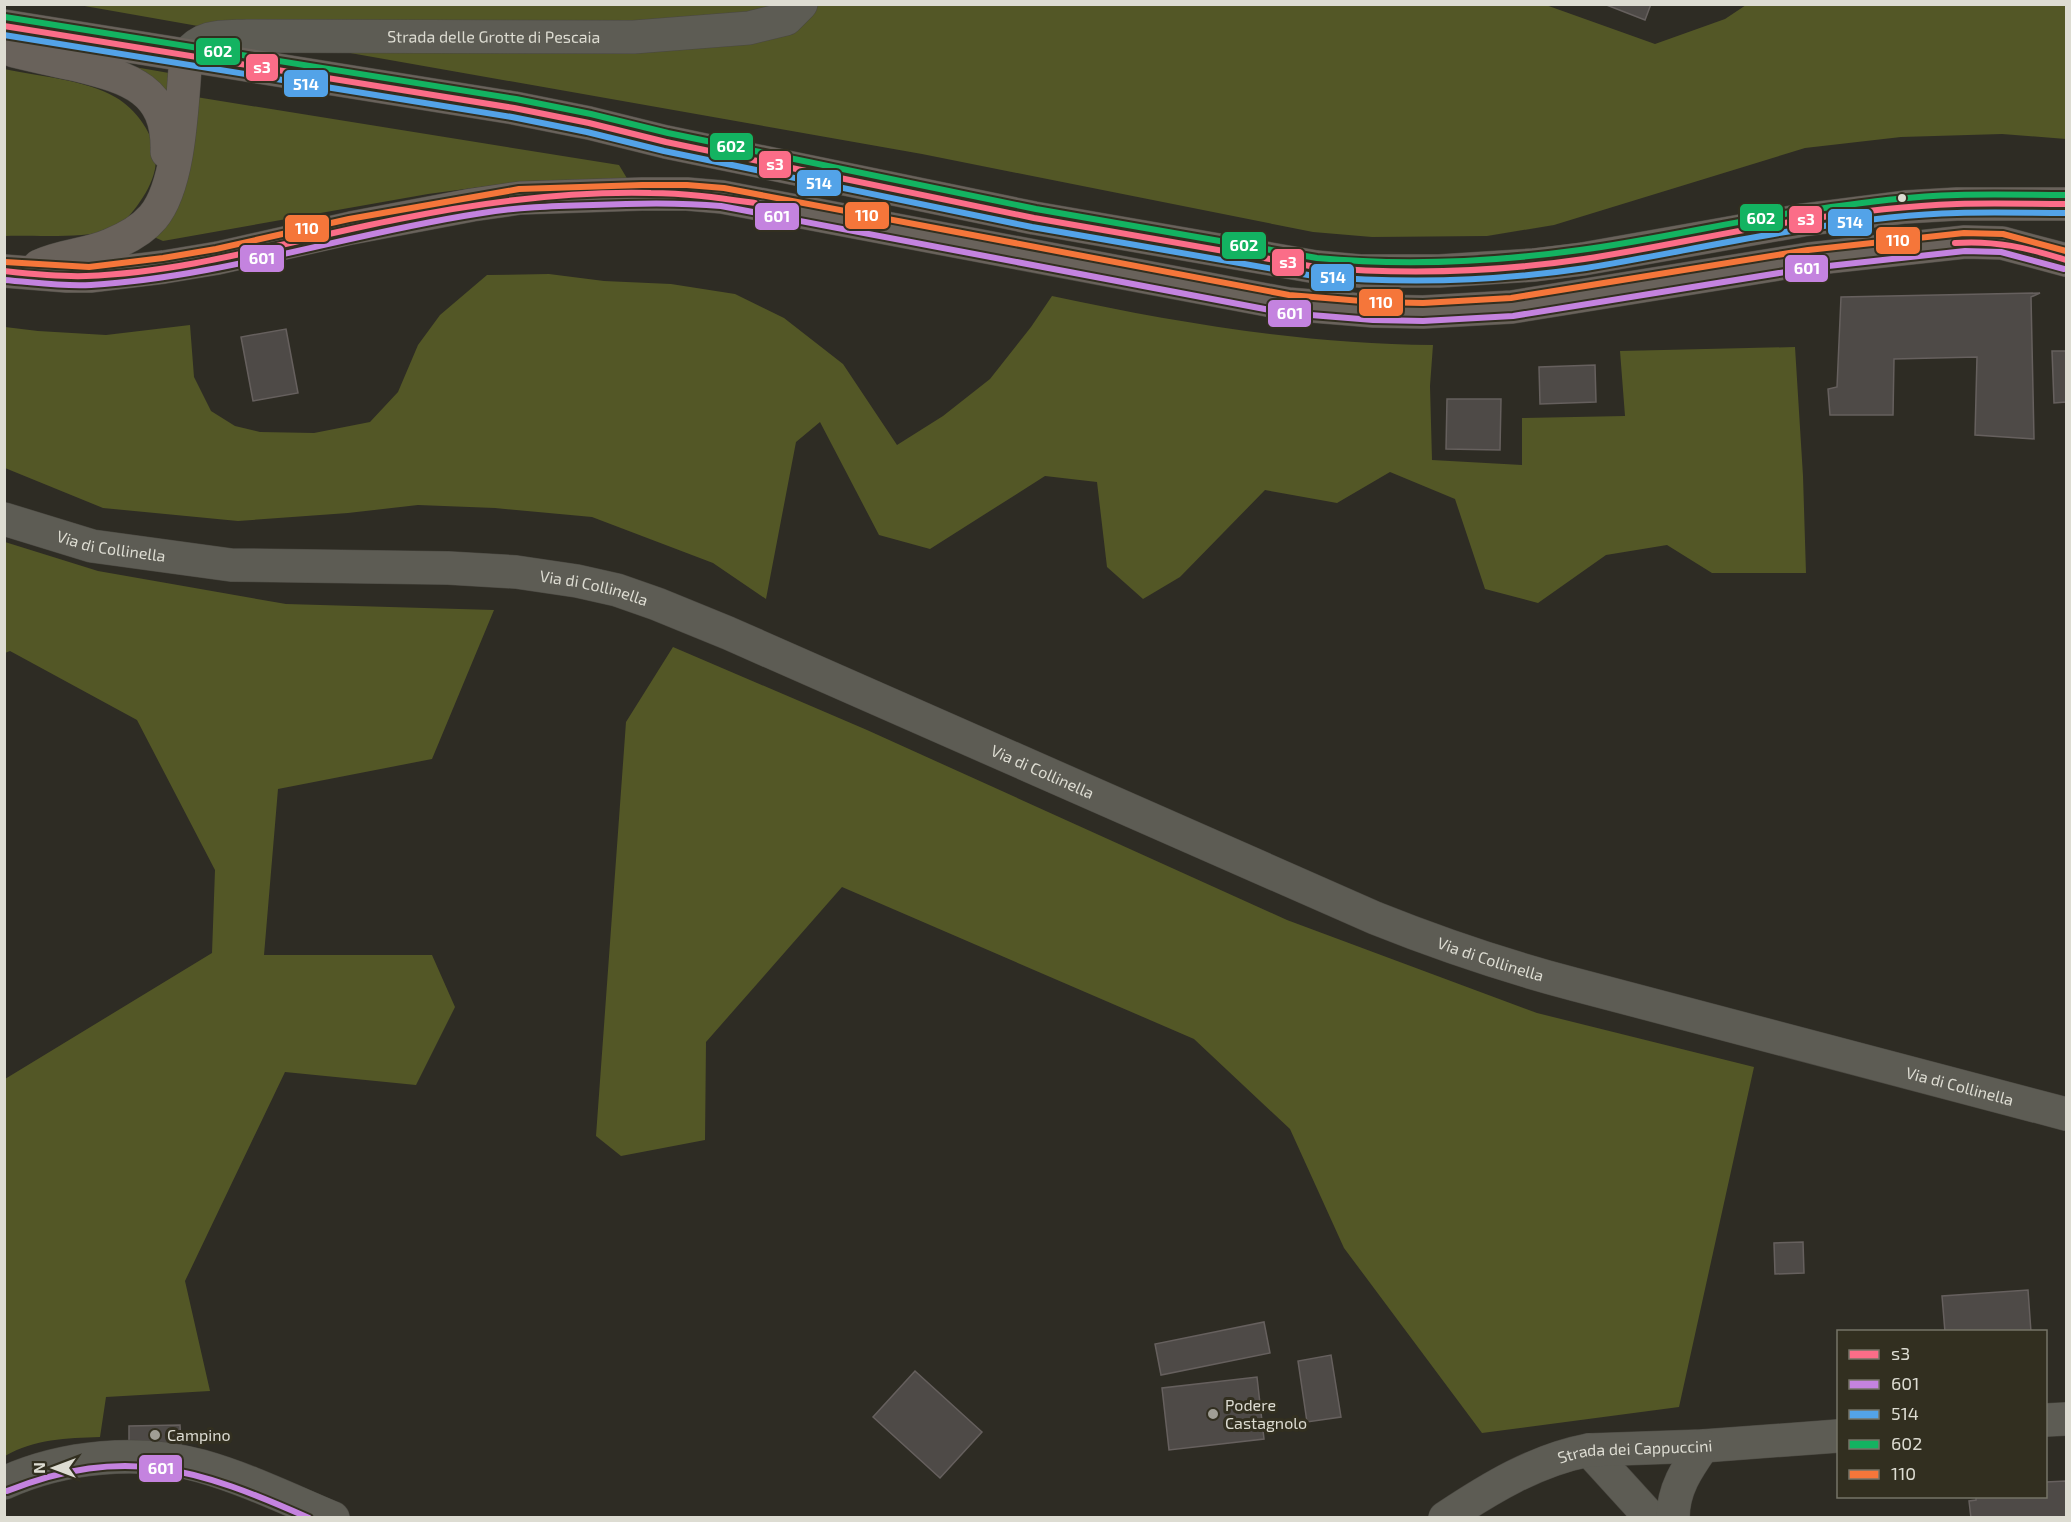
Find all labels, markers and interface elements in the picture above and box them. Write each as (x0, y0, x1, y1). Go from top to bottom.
street label: Strada delle Grotte di Pescaia (387, 26, 600, 46)
line badge: 602 (195, 37, 241, 66)
text: 602 (204, 41, 232, 60)
line badge: s3 (245, 53, 279, 82)
text: s3 (253, 57, 271, 76)
line badge: 514 (283, 69, 329, 98)
text: 514 (293, 74, 319, 93)
line badge: 602 (709, 132, 754, 161)
text: 602 (717, 136, 745, 155)
line badge: s3 (758, 150, 792, 179)
text: s3 (766, 154, 784, 173)
line badge: 514 (796, 169, 842, 197)
text: 514 (806, 173, 832, 192)
unlabelled marker (1896, 192, 1908, 204)
line badge: 110 (844, 201, 890, 230)
line badge: 601 (754, 202, 800, 231)
line badge: 602 (1739, 203, 1784, 232)
text: 110 (855, 205, 879, 224)
line badge: s3 (1788, 205, 1823, 234)
text: 601 (764, 206, 790, 225)
text: 602 (1747, 208, 1775, 227)
line badge: 514 (1827, 208, 1873, 237)
text: s3 (1797, 209, 1815, 228)
text: 514 (1837, 212, 1863, 231)
line badge: 110 (284, 214, 330, 243)
text: 110 (295, 218, 319, 237)
line badge: 110 (1875, 226, 1921, 255)
text: 110 (1886, 230, 1910, 249)
line badge: 602 (1221, 231, 1267, 260)
text: 602 (1230, 235, 1258, 254)
line badge: 601 (239, 244, 285, 273)
text: 601 (249, 248, 275, 267)
line badge: s3 (1271, 248, 1305, 277)
text: s3 (1279, 252, 1297, 271)
line badge: 601 (1784, 254, 1829, 283)
text: 601 (1794, 258, 1820, 277)
line badge: 514 (1310, 263, 1355, 292)
text: 514 (1320, 267, 1346, 286)
line badge: 110 (1358, 288, 1404, 317)
text: 110 (1369, 292, 1393, 311)
line badge: 601 (1267, 299, 1312, 328)
text: 601 (1277, 303, 1303, 322)
street label: Via di Collinella (55, 526, 167, 565)
street label: Via di Collinella (539, 566, 651, 609)
street label: Via di Collinella (988, 740, 1097, 802)
street label: Via di Collinella (1435, 933, 1546, 985)
street label: Via di Collinella (1904, 1062, 2016, 1109)
legend (1837, 1330, 2047, 1498)
text: s3 (1891, 1342, 1910, 1364)
text: 601 (1891, 1372, 1919, 1394)
place label: Podere Castagnolo (1225, 1395, 1307, 1432)
text: 514 (1891, 1402, 1919, 1424)
marker: Podere Castagnolo (1206, 1407, 1220, 1421)
place label: Campino (167, 1425, 231, 1444)
marker: Campino (148, 1428, 162, 1442)
text: 602 (1891, 1432, 1922, 1454)
street label: Strada dei Cappuccini (1555, 1435, 1713, 1467)
north arrow (24, 1438, 84, 1498)
line badge: 601 (138, 1454, 183, 1483)
text: 601 (148, 1458, 174, 1477)
text: N (29, 1462, 48, 1474)
text: 110 (1891, 1462, 1916, 1484)

